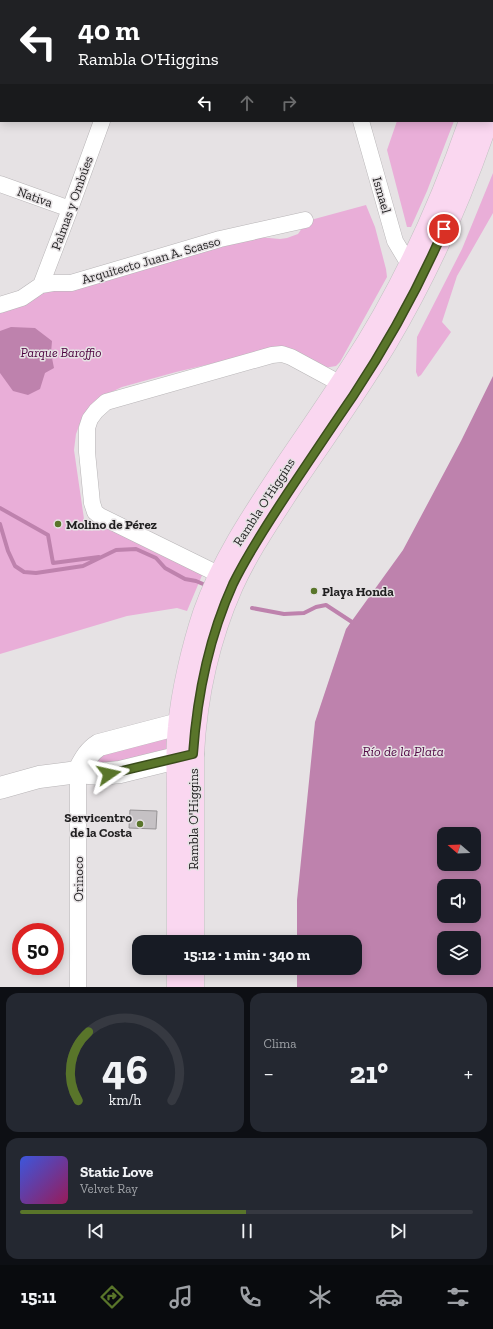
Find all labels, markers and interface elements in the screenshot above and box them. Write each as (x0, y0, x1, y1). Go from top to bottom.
text: 40 m (78, 14, 140, 47)
icon: left (12, 16, 64, 68)
text: Rambla O'Higgins (78, 48, 219, 70)
icon: left (194, 92, 216, 114)
icon: ahead (236, 92, 258, 114)
icon: right (278, 92, 300, 114)
street label: Palmas y Ombúes (48, 154, 96, 252)
street label: Ismael (370, 175, 394, 215)
street label: Nativa (15, 184, 56, 211)
pin (427, 212, 461, 246)
icon: arrive (433, 218, 455, 240)
street label: Arquitecto Juan A. Scasso (80, 233, 222, 287)
park label: Parque Baroffio (21, 345, 101, 360)
street label: Rambla O'Higgins (230, 455, 298, 549)
place label: Molino de Pérez (66, 517, 157, 532)
marker: Molino de Pérez (53, 519, 63, 529)
place label: Playa Honda (322, 584, 394, 599)
marker: Playa Honda (309, 586, 319, 596)
water label: Río de la Plata (362, 743, 444, 760)
position arrow (88, 753, 130, 795)
street label: Rambla O'Higgins (186, 768, 201, 870)
place label: Servicentro de la Costa (64, 810, 132, 840)
marker: Servicentro de la Costa (135, 819, 145, 829)
north arrow (437, 827, 481, 871)
map controls (437, 827, 481, 975)
street label: Orinoco (71, 856, 86, 902)
button: sound (437, 879, 481, 923)
speed limit sign: 50 (12, 923, 64, 975)
button: layers (437, 931, 481, 975)
text: 15:12 · 1 min · 340 m (184, 946, 310, 964)
text: Clima (264, 1036, 297, 1051)
text: 46 (102, 1044, 148, 1094)
text: 21° (349, 1055, 388, 1091)
text: − (264, 1060, 274, 1087)
text: + (464, 1060, 473, 1087)
text: km/h (108, 1091, 141, 1108)
text: Static Love (80, 1163, 153, 1181)
text: Velvet Ray (80, 1181, 138, 1196)
icon: previous (85, 1220, 107, 1242)
icon: pause (236, 1220, 258, 1242)
icon: next (387, 1220, 409, 1242)
icon: directions (98, 1283, 126, 1311)
icon: music (167, 1283, 195, 1311)
icon: phone (236, 1283, 264, 1311)
icon: climate (306, 1283, 334, 1311)
icon: car (375, 1283, 403, 1311)
icon: filters (444, 1283, 472, 1311)
text: 15:11 (21, 1286, 56, 1308)

